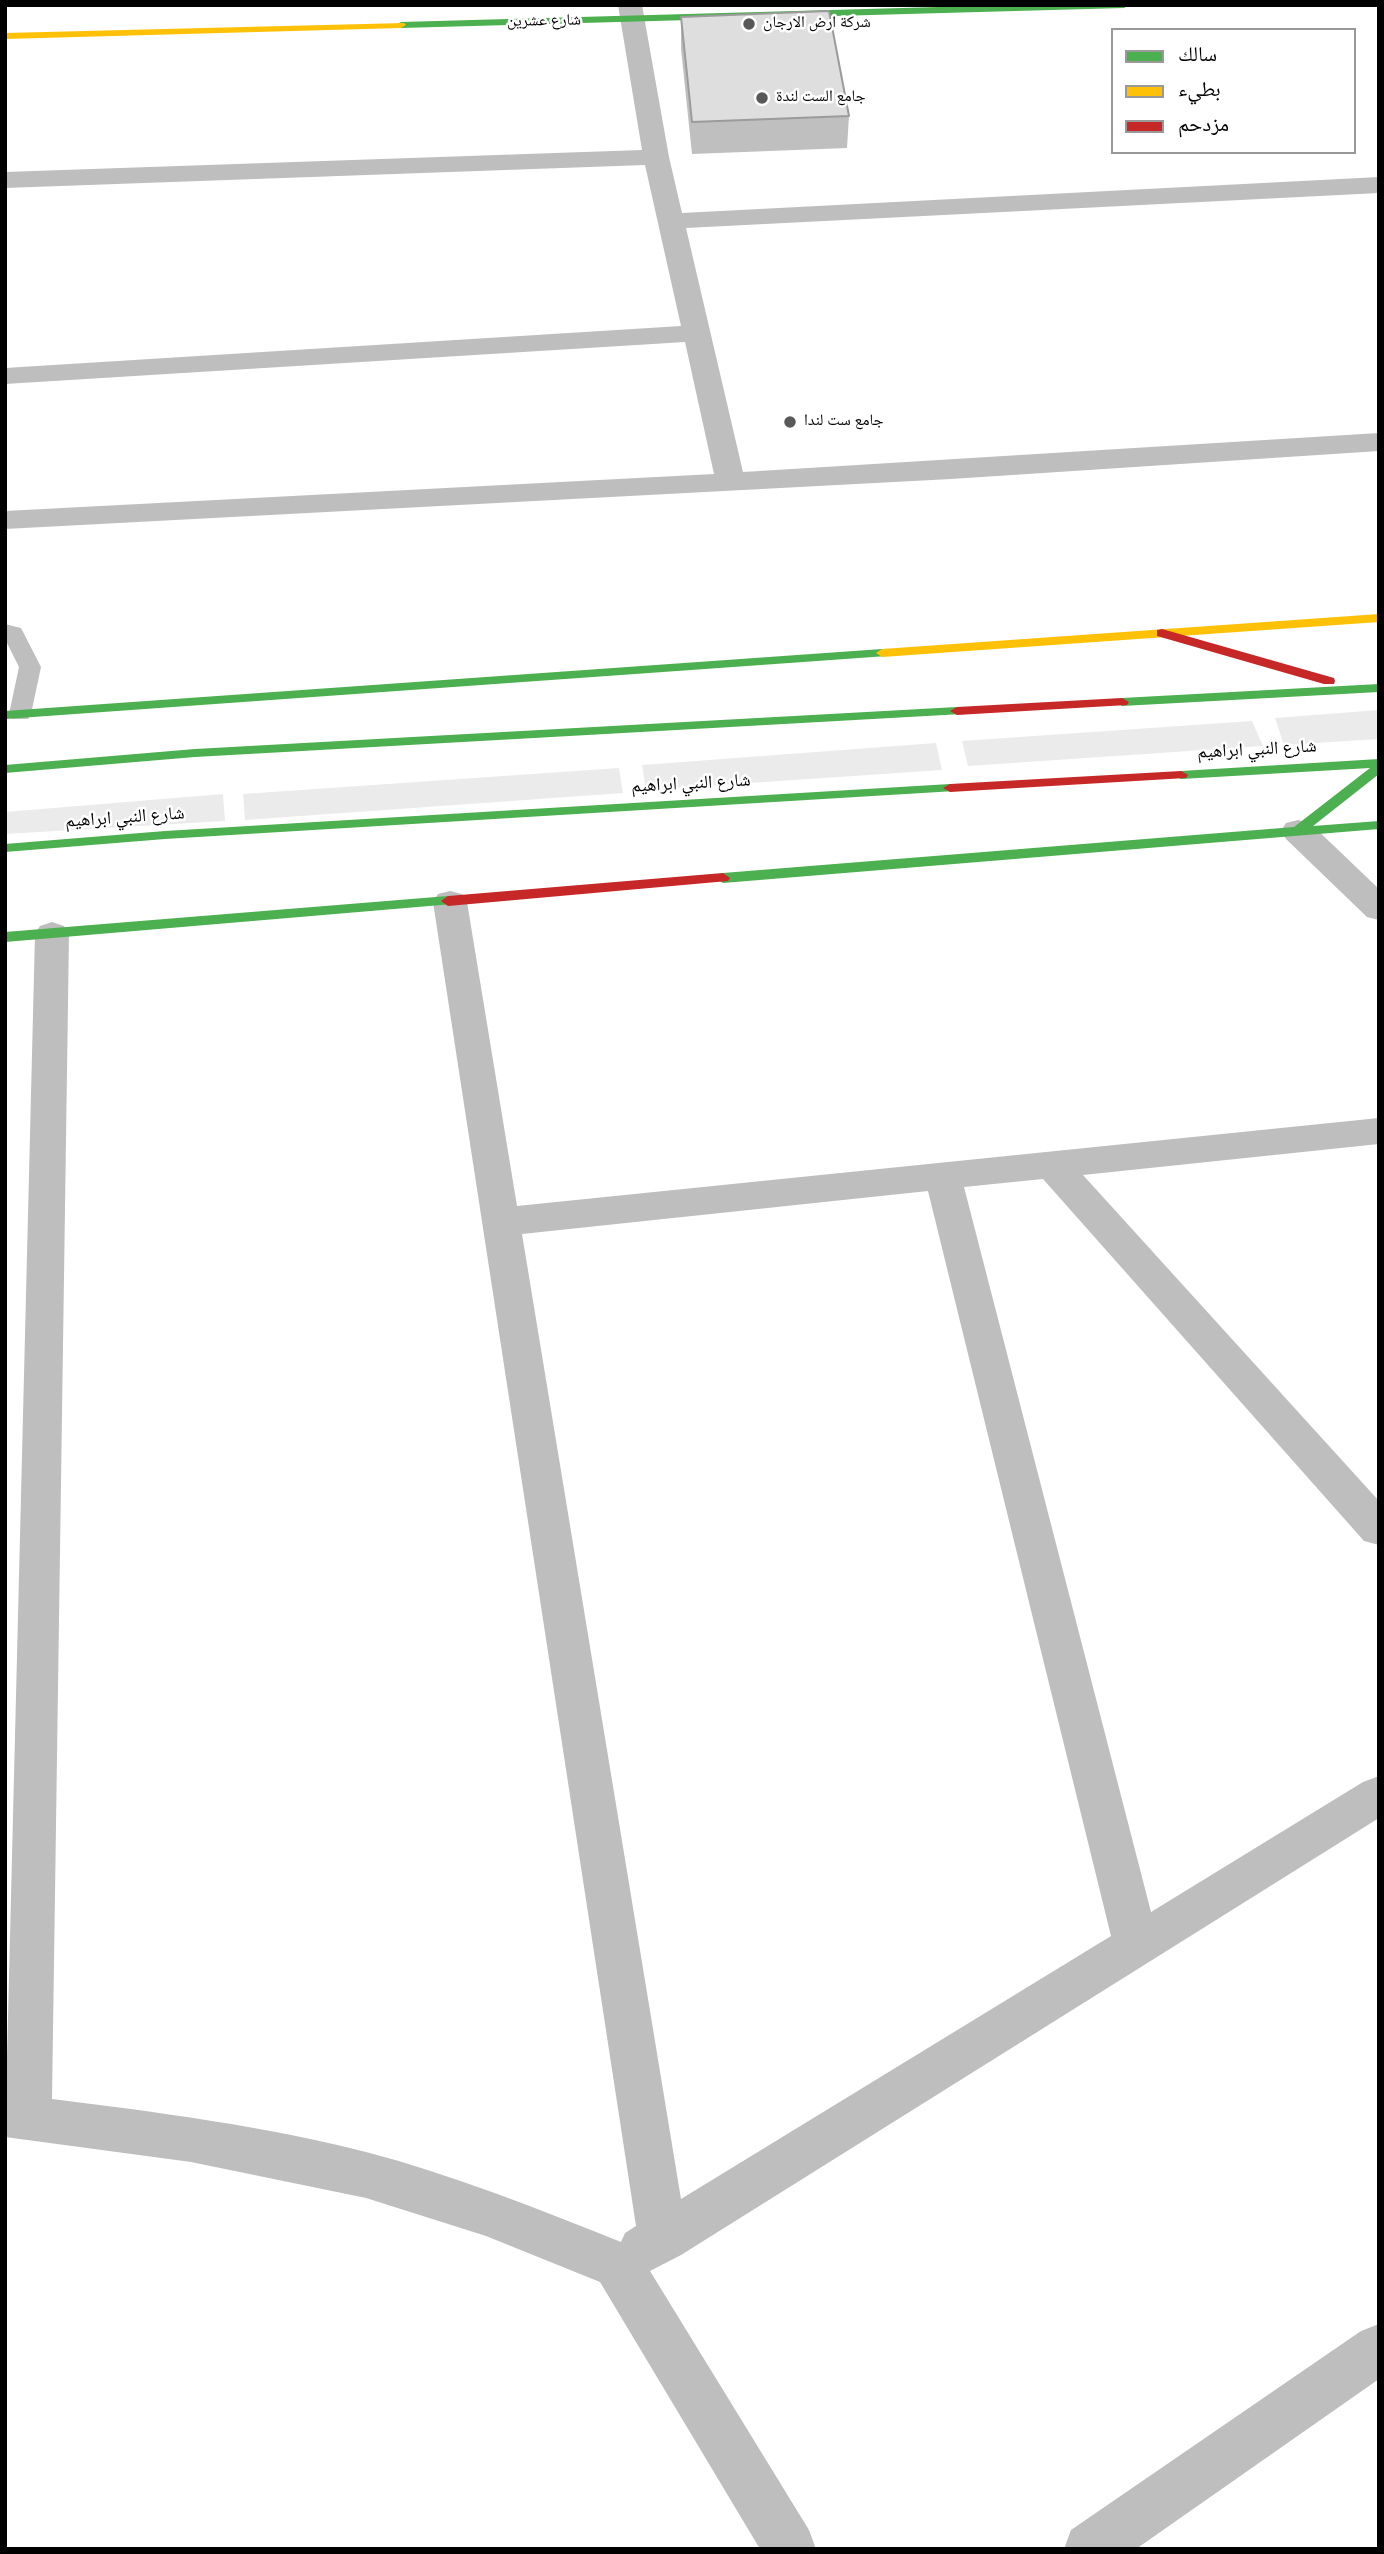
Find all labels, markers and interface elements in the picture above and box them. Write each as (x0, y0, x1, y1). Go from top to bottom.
street label: شارع عشرين (507, 12, 581, 32)
place label: شركة ارض الارجان (763, 14, 871, 34)
marker: شركة ارض الارجان (741, 16, 757, 32)
legend (1111, 28, 1356, 154)
text: سالك (1178, 42, 1217, 69)
text: بطيء (1178, 77, 1221, 104)
place label: جامع الست لندة (776, 88, 866, 108)
marker: جامع الست لندة (754, 90, 770, 106)
text: مزدحم (1178, 112, 1229, 139)
place label: جامع ست لندا (804, 412, 884, 432)
marker: جامع ست لندا (782, 414, 798, 430)
street label: شارع النبي ابراهيم (1197, 737, 1317, 765)
street label: شارع النبي ابراهيم (631, 771, 751, 799)
street label: شارع النبي ابراهيم (65, 804, 185, 834)

